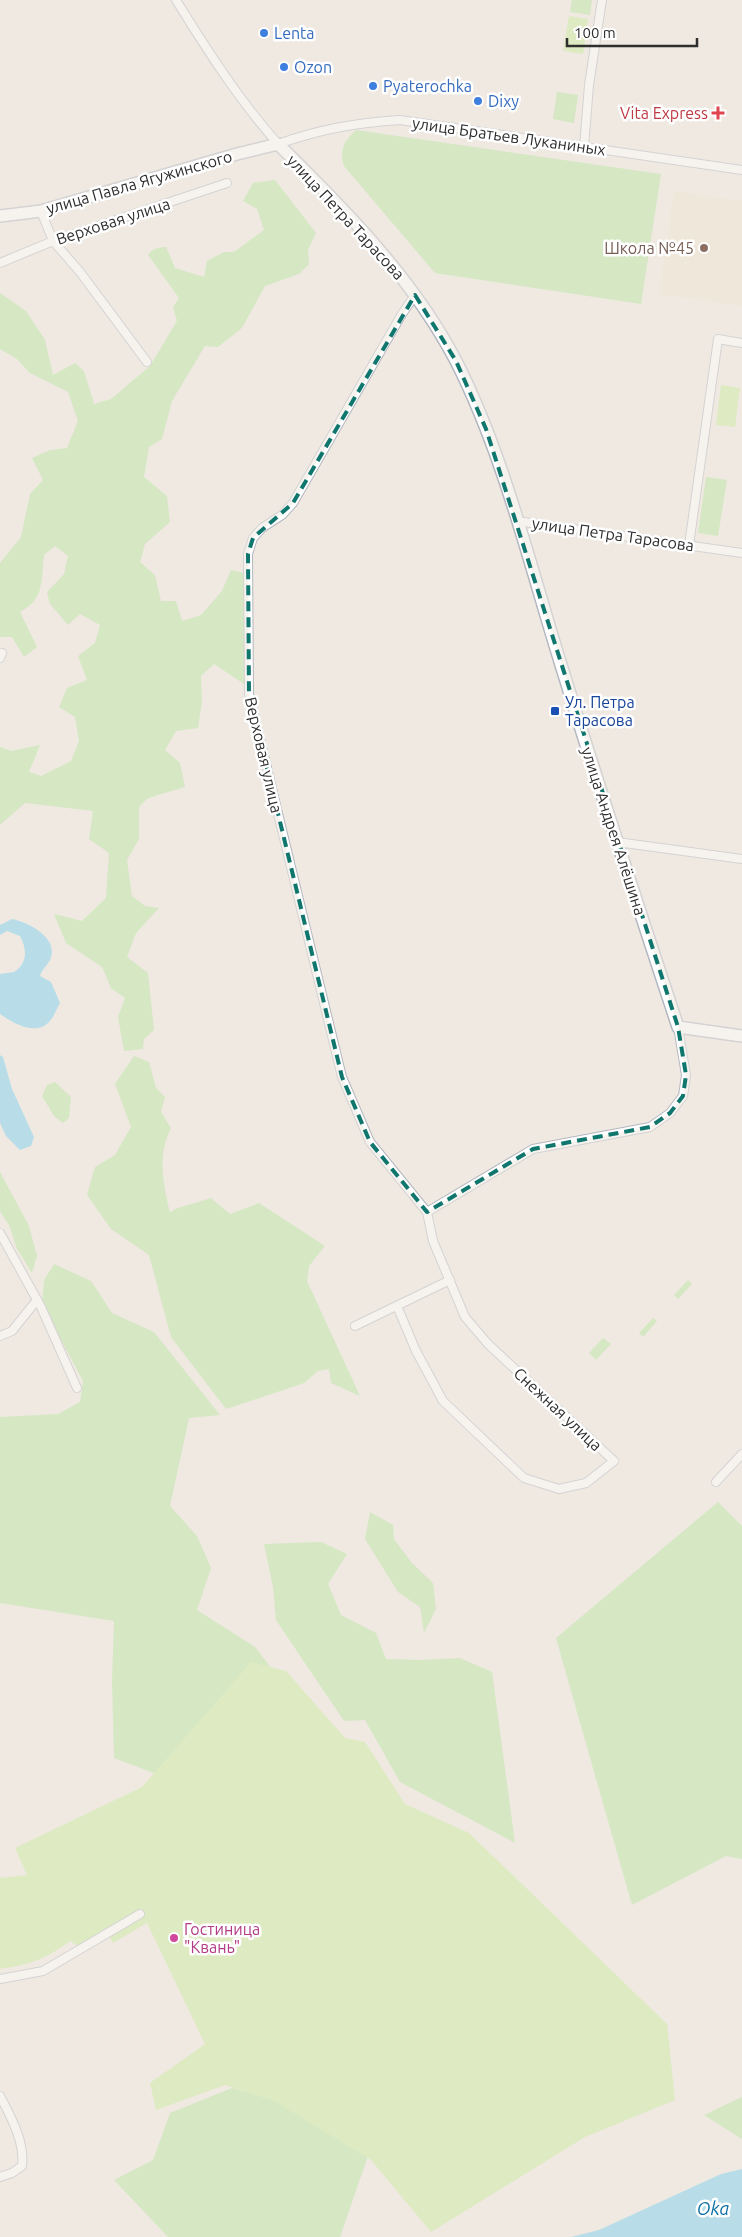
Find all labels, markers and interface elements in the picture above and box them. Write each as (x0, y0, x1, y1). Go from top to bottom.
scale bar (567, 15, 697, 47)
place label: Lenta (274, 24, 315, 42)
text: 100 m (574, 24, 616, 41)
marker: Lenta (258, 27, 270, 39)
place label: Ozon (294, 58, 332, 76)
marker: Ozon (278, 61, 290, 73)
place label: Pyaterochka (383, 77, 472, 95)
marker: Pyaterochka (367, 80, 379, 92)
place label: Dixy (488, 92, 519, 110)
marker: Dixy (472, 95, 484, 107)
place label: Vita Express (620, 104, 708, 122)
marker: Vita Express (712, 107, 724, 119)
street label: улица Братьев Луканиных (411, 114, 607, 158)
street label: улица Павла Ягужинского (44, 147, 234, 217)
street label: улица Петра Тарасова (284, 151, 408, 283)
street label: Верховая улица (54, 194, 172, 248)
place label: Школа №45 (604, 239, 694, 257)
marker: Школа №45 (698, 242, 710, 254)
street label: улица Петра Тарасова (531, 514, 695, 554)
place label: Ул. Петра Тарасова (565, 693, 635, 729)
street label: Верховая улица (242, 695, 286, 815)
marker: Ул. Петра Тарасова (549, 705, 561, 717)
street label: улица Андрея Алёшина (578, 745, 650, 917)
street label: Снежная улица (510, 1364, 606, 1454)
place label: Гостиница "Квань" (184, 1920, 260, 1956)
marker: Гостиница "Квань" (168, 1932, 180, 1944)
water label: Oka (697, 2198, 729, 2218)

